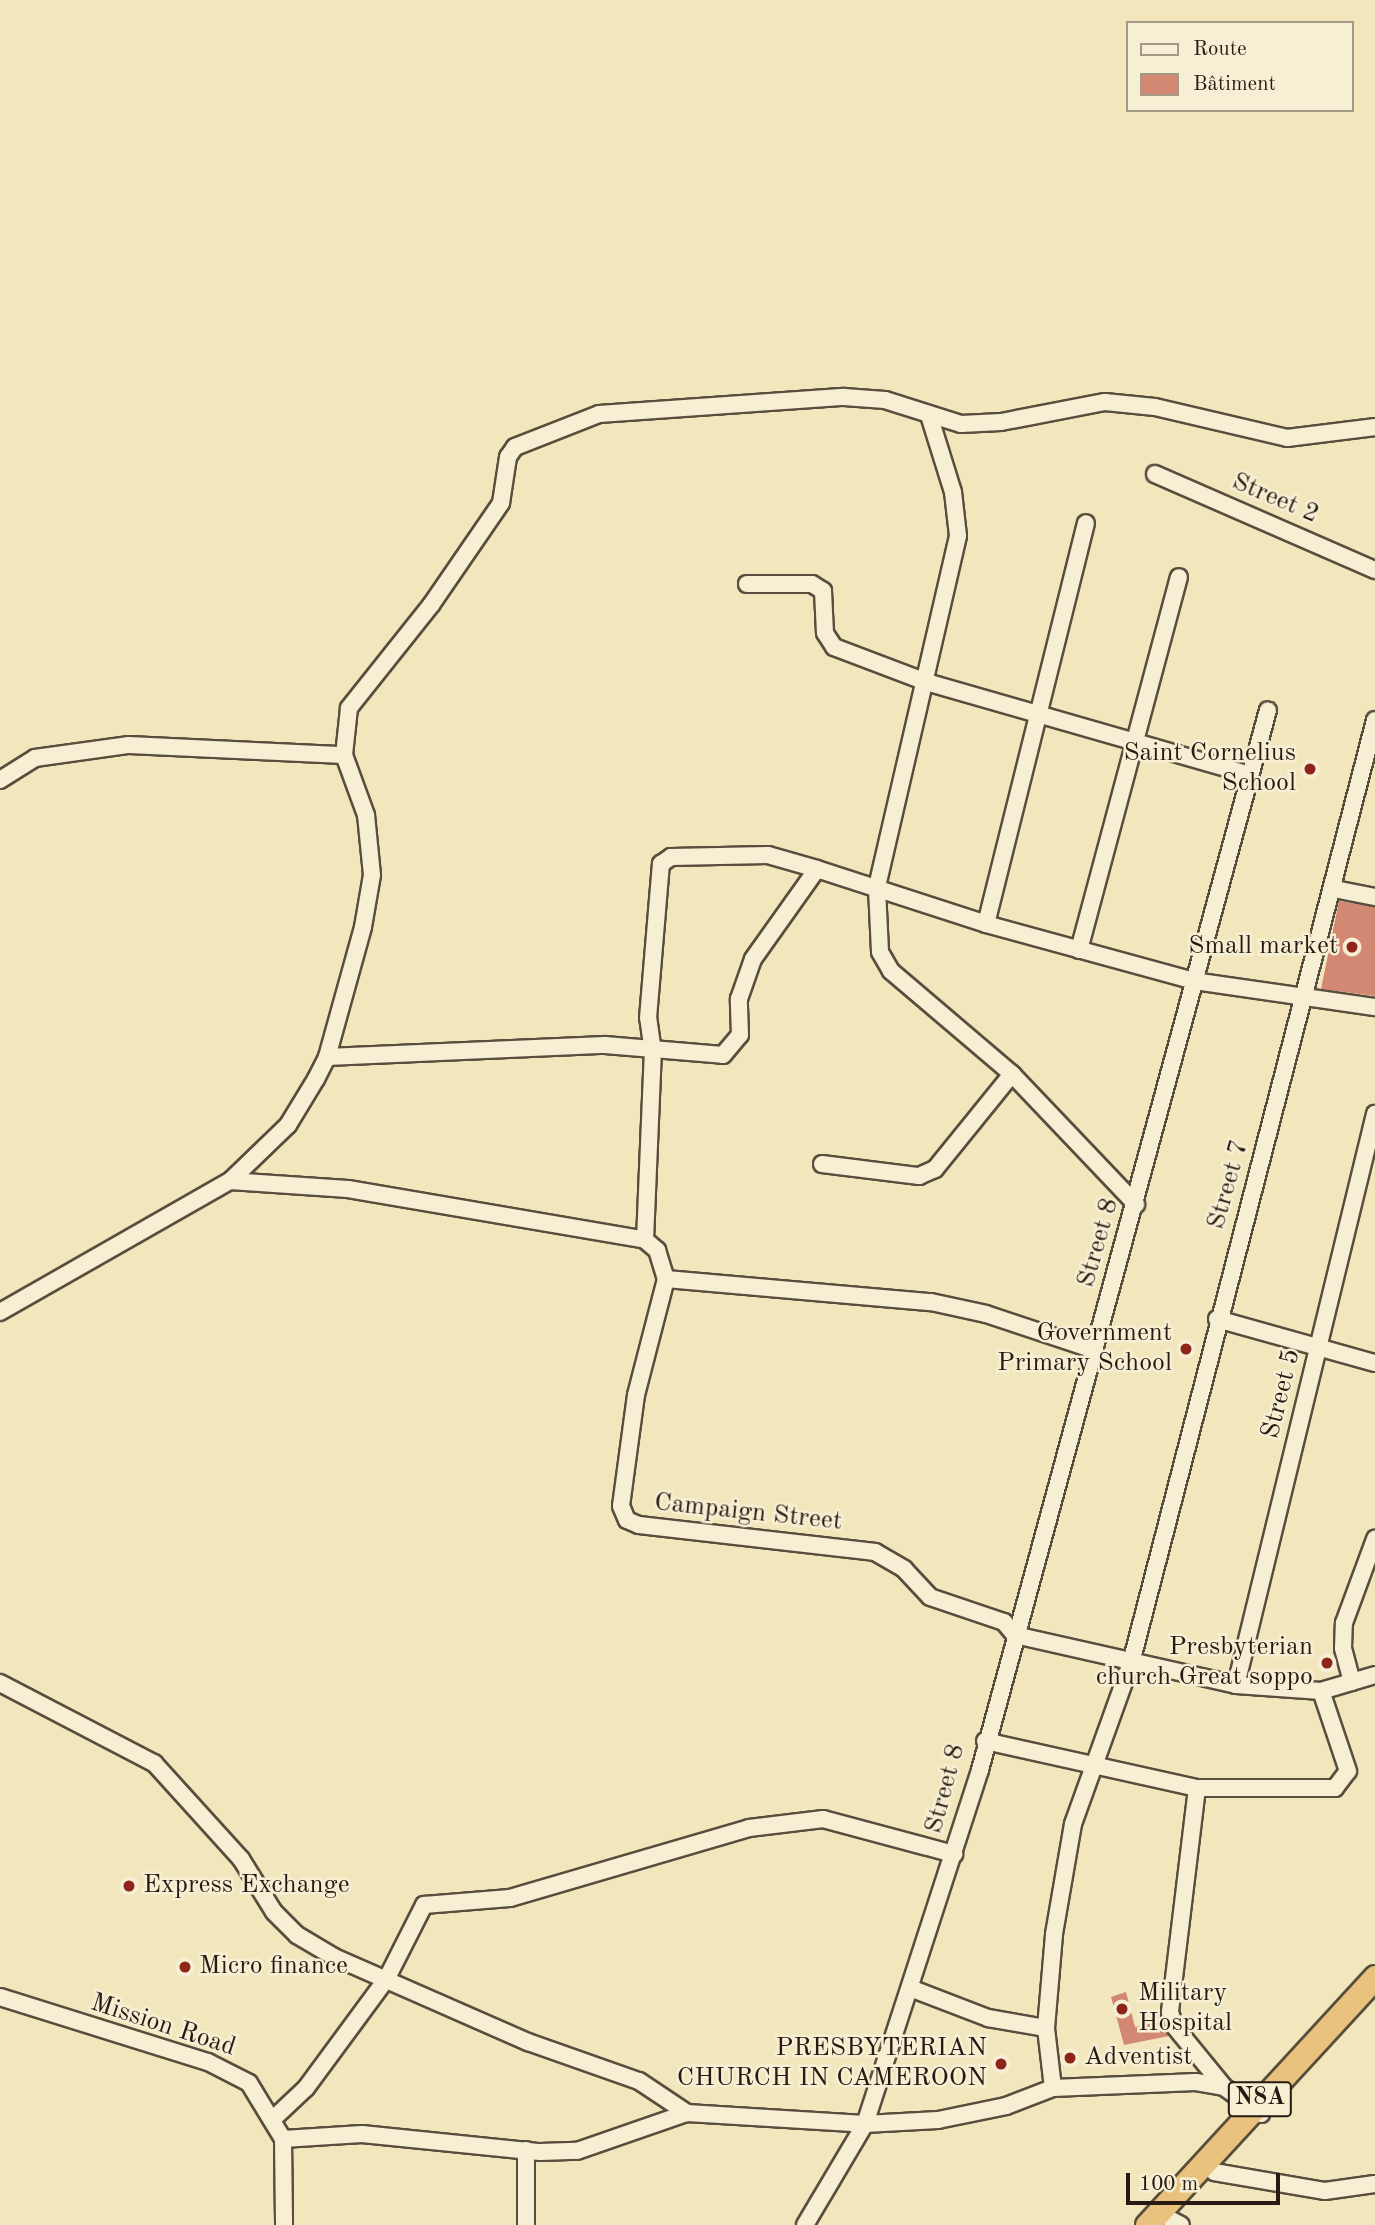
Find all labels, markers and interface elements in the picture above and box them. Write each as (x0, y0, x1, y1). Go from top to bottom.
legend (1126, 21, 1354, 112)
text: Route (1193, 39, 1247, 60)
text: Bâtiment (1193, 74, 1276, 95)
street label: Street 2 (1227, 467, 1323, 531)
place label: Saint Cornelius School (1123, 738, 1296, 800)
marker: Saint Cornelius School (1302, 761, 1318, 777)
place label: Small market (1188, 931, 1338, 963)
marker: Small market (1344, 939, 1360, 955)
street label: Street 7 (1201, 1137, 1257, 1233)
street label: Street 8 (1071, 1195, 1127, 1291)
place label: Government Primary School (997, 1318, 1172, 1380)
marker: Government Primary School (1178, 1341, 1194, 1357)
street label: Street 5 (1256, 1346, 1308, 1442)
street label: Campaign Street (653, 1488, 843, 1538)
place label: Presbyterian church Great soppo (1096, 1632, 1313, 1694)
marker: Presbyterian church Great soppo (1319, 1655, 1335, 1671)
street label: Street 8 (919, 1741, 973, 1837)
place label: Express Exchange (143, 1870, 350, 1902)
marker: Express Exchange (121, 1878, 137, 1894)
place label: Micro finance (199, 1951, 348, 1983)
marker: Micro finance (177, 1959, 193, 1975)
place label: Military Hospital (1138, 1978, 1232, 2039)
street label: Mission Road (87, 1988, 239, 2064)
marker: Military Hospital (1112, 1999, 1132, 2019)
place label: PRESBYTERIAN CHURCH IN CAMEROON (677, 2033, 987, 2094)
place label: Adventist (1084, 2042, 1192, 2074)
marker: Adventist (1062, 2050, 1078, 2066)
marker: PRESBYTERIAN CHURCH IN CAMEROON (993, 2056, 1009, 2072)
road number: N8A (1227, 2078, 1293, 2120)
scale bar (1130, 2158, 1284, 2202)
text: 100 m (1139, 2174, 1198, 2195)

